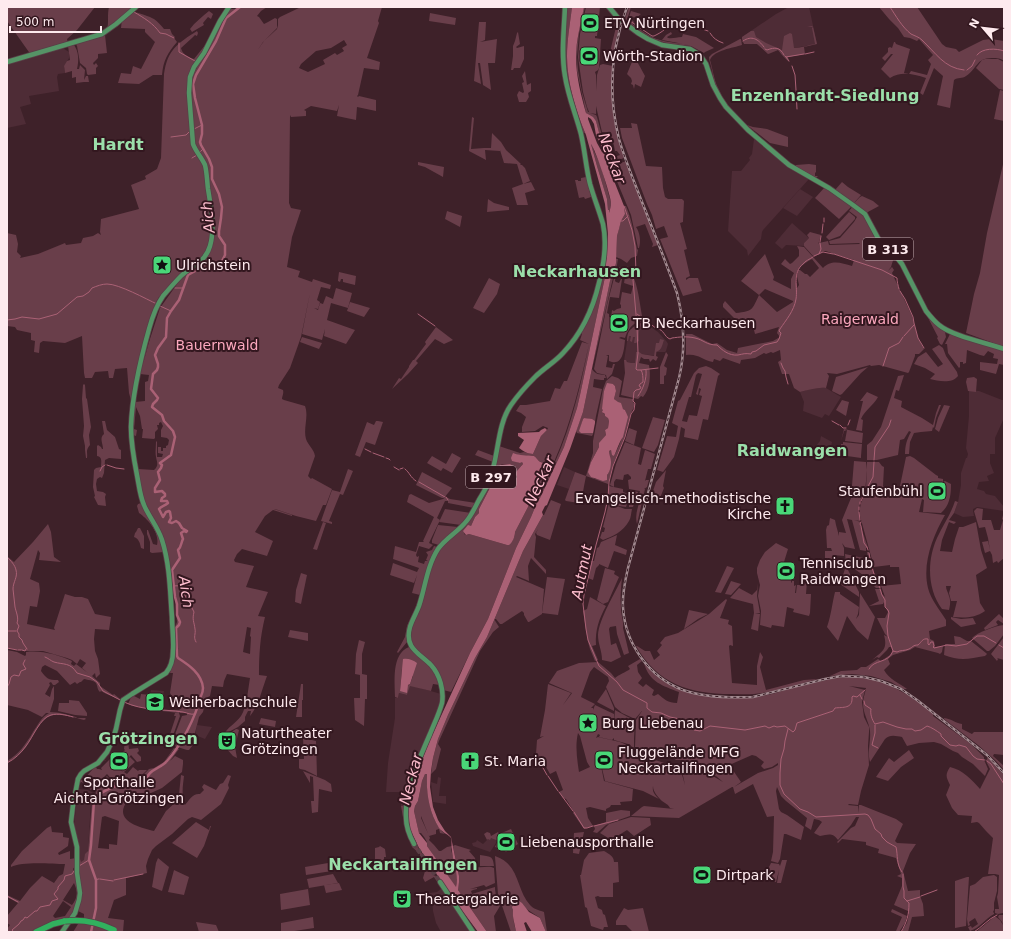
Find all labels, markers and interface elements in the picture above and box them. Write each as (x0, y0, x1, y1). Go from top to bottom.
scale bar (10, 8, 101, 34)
north arrow (963, 8, 1003, 48)
sports icon: ETV Nürtingen (579, 12, 601, 34)
text: 500 m (16, 15, 54, 29)
place label: ETV Nürtingen (604, 15, 705, 31)
text: N (967, 16, 983, 31)
sports icon: Wörth-Stadion (578, 45, 600, 67)
place label: Wörth-Stadion (603, 48, 703, 64)
district label: Enzenhardt-Siedlung (731, 86, 919, 105)
water label: Neckar (595, 130, 630, 187)
district label: Hardt (92, 135, 144, 154)
water label: Aich (197, 200, 219, 235)
road number: B 313 (863, 238, 913, 260)
place icon: Ulrichstein (151, 254, 173, 276)
place label: Ulrichstein (176, 257, 251, 273)
district label: Neckarhausen (513, 262, 641, 281)
park label: Raigerwald (821, 311, 899, 327)
sports icon: TB Neckarhausen (608, 312, 630, 334)
place label: TB Neckarhausen (632, 315, 755, 331)
park label: Bauernwald (176, 337, 258, 353)
district label: Raidwangen (737, 441, 847, 460)
water label: Neckar (521, 453, 560, 509)
road number: B 297 (466, 466, 516, 488)
sports icon: Staufenbühl (926, 480, 948, 502)
place label: Staufenbühl (838, 483, 923, 499)
place label: Evangelisch-methodistische Kirche (575, 490, 771, 522)
church icon: Evangelisch-methodistische Kirche (774, 495, 796, 517)
water label: Autmut (568, 542, 596, 602)
place label: Tennisclub Raidwangen (799, 555, 886, 587)
sports icon: Tennisclub Raidwangen (775, 560, 797, 582)
water label: Aich (175, 574, 197, 609)
school or university icon: Weiherbachschule (144, 691, 166, 713)
place label: Weiherbachschule (169, 694, 297, 710)
place icon: Burg Liebenau (577, 712, 599, 734)
place label: Burg Liebenau (602, 715, 703, 731)
place label: Naturtheater Grötzingen (241, 725, 332, 757)
district label: Grötzingen (98, 729, 198, 748)
theatre icon: Naturtheater Grötzingen (216, 730, 238, 752)
place label: Fluggelände MFG Neckartailfingen (618, 744, 739, 776)
sports icon: Fluggelände MFG Neckartailfingen (593, 749, 615, 771)
sports icon: Sporthalle Aichtal-Grötzingen (108, 750, 130, 772)
water label: Neckar (395, 750, 427, 807)
church icon: St. Maria (459, 750, 481, 772)
place label: St. Maria (484, 753, 546, 769)
place label: Sporthalle Aichtal-Grötzingen (54, 774, 184, 806)
sports icon: Liebenausporthalle (495, 831, 517, 853)
place label: Liebenausporthalle (520, 834, 654, 850)
district label: Neckartailfingen (328, 855, 478, 874)
sports icon: Dirtpark (691, 864, 713, 886)
place label: Dirtpark (716, 867, 774, 883)
theatre icon: Theatergalerie (391, 888, 413, 910)
place label: Theatergalerie (415, 891, 518, 907)

